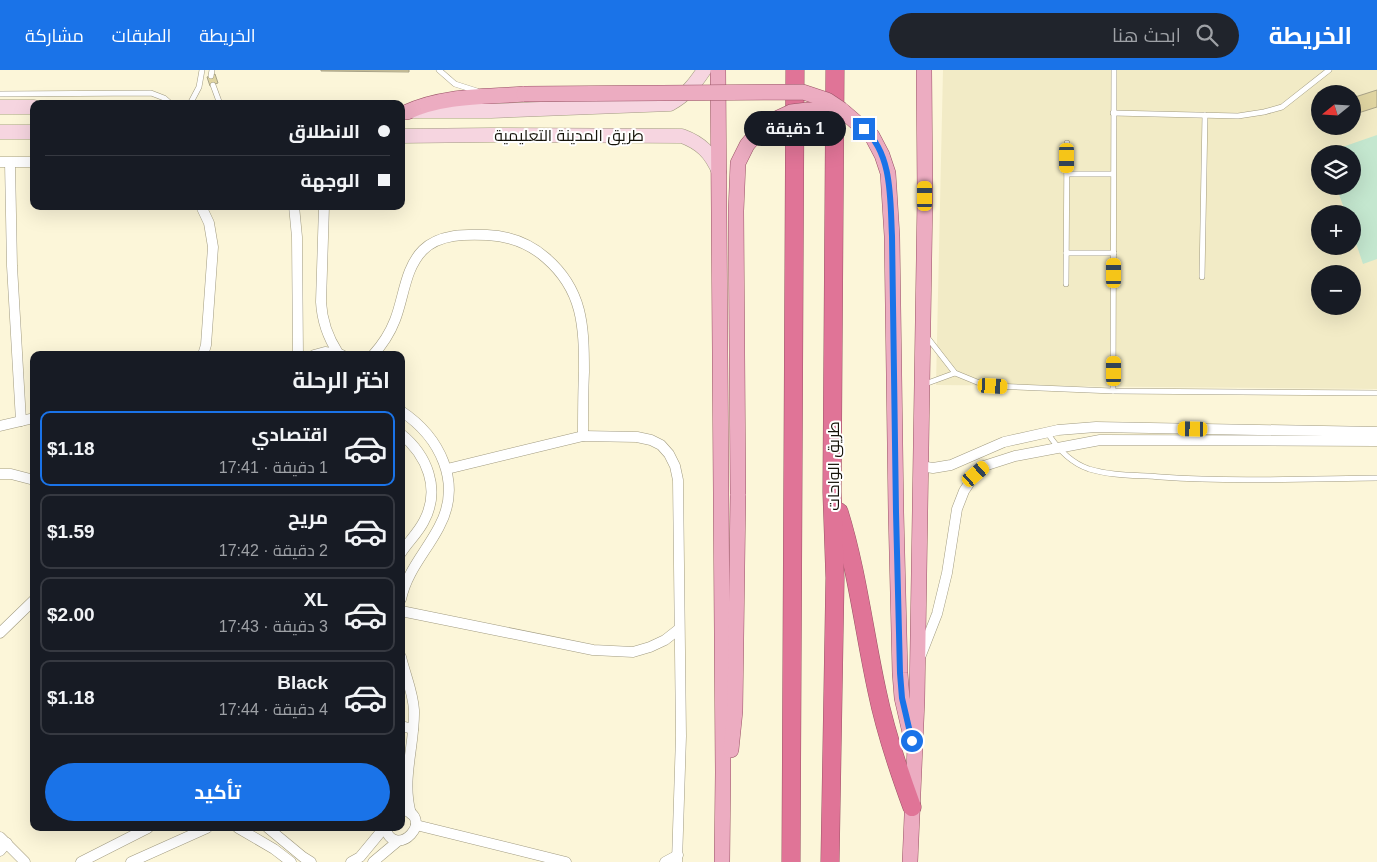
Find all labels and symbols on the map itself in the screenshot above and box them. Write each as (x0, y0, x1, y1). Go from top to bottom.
north arrow (1311, 85, 1361, 135)
callout: 1 دقيقة (744, 112, 846, 146)
route end (853, 118, 875, 140)
street label: طريق المدينة التعليمية (494, 127, 644, 146)
car (1059, 143, 1074, 173)
car (917, 181, 932, 211)
car (1106, 258, 1121, 288)
car (1106, 356, 1121, 386)
car (977, 378, 1008, 394)
street label: طريق الواحات (825, 421, 844, 511)
car (1177, 421, 1208, 437)
car (959, 458, 992, 490)
route start (901, 730, 923, 752)

